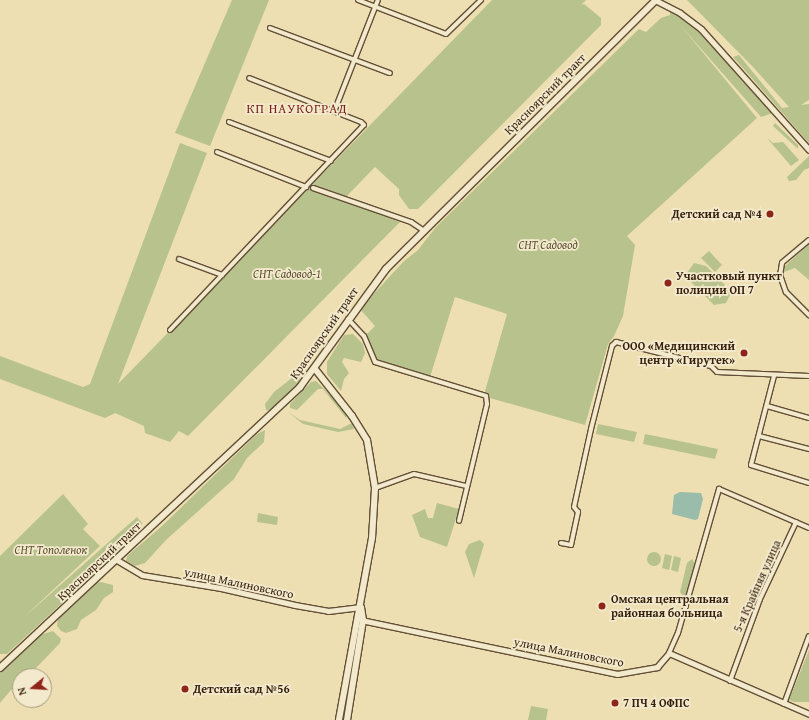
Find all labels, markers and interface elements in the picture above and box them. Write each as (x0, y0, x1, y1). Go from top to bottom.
street label: Красноярский тракт (501, 50, 589, 138)
district label: КП НАУКОГРАД (246, 101, 348, 117)
place label: Детский сад №4 (672, 207, 762, 221)
marker: Детский сад №4 (765, 209, 775, 219)
park label: СНТ Садовод (518, 238, 578, 252)
park label: СНТ Садовод-1 (253, 267, 321, 281)
place label: Участковый пункт полиции ОП 7 (676, 269, 782, 297)
marker: Участковый пункт полиции ОП 7 (663, 278, 673, 288)
street label: Красноярский тракт (287, 284, 361, 382)
place label: ООО «Медицинский центр «Гирутек» (623, 339, 735, 367)
marker: ООО «Медицинский центр «Гирутек» (738, 347, 750, 359)
street label: Красноярский тракт (54, 519, 144, 603)
street label: 5-я Крайняя улица (730, 538, 784, 634)
park label: СНТ Тополенок (15, 543, 87, 557)
street label: улица Малиновского (183, 564, 295, 602)
place label: Омская центральная районная больница (611, 592, 729, 620)
marker: Омская центральная районная больница (596, 600, 608, 612)
street label: улица Малиновского (513, 634, 625, 670)
north arrow (12, 668, 52, 708)
place label: Детский сад №56 (193, 682, 290, 696)
marker: Детский сад №56 (180, 684, 190, 694)
text: N (13, 685, 30, 697)
place label: 7 ПЧ 4 ОФПС (623, 696, 690, 710)
marker: 7 ПЧ 4 ОФПС (610, 698, 620, 708)

